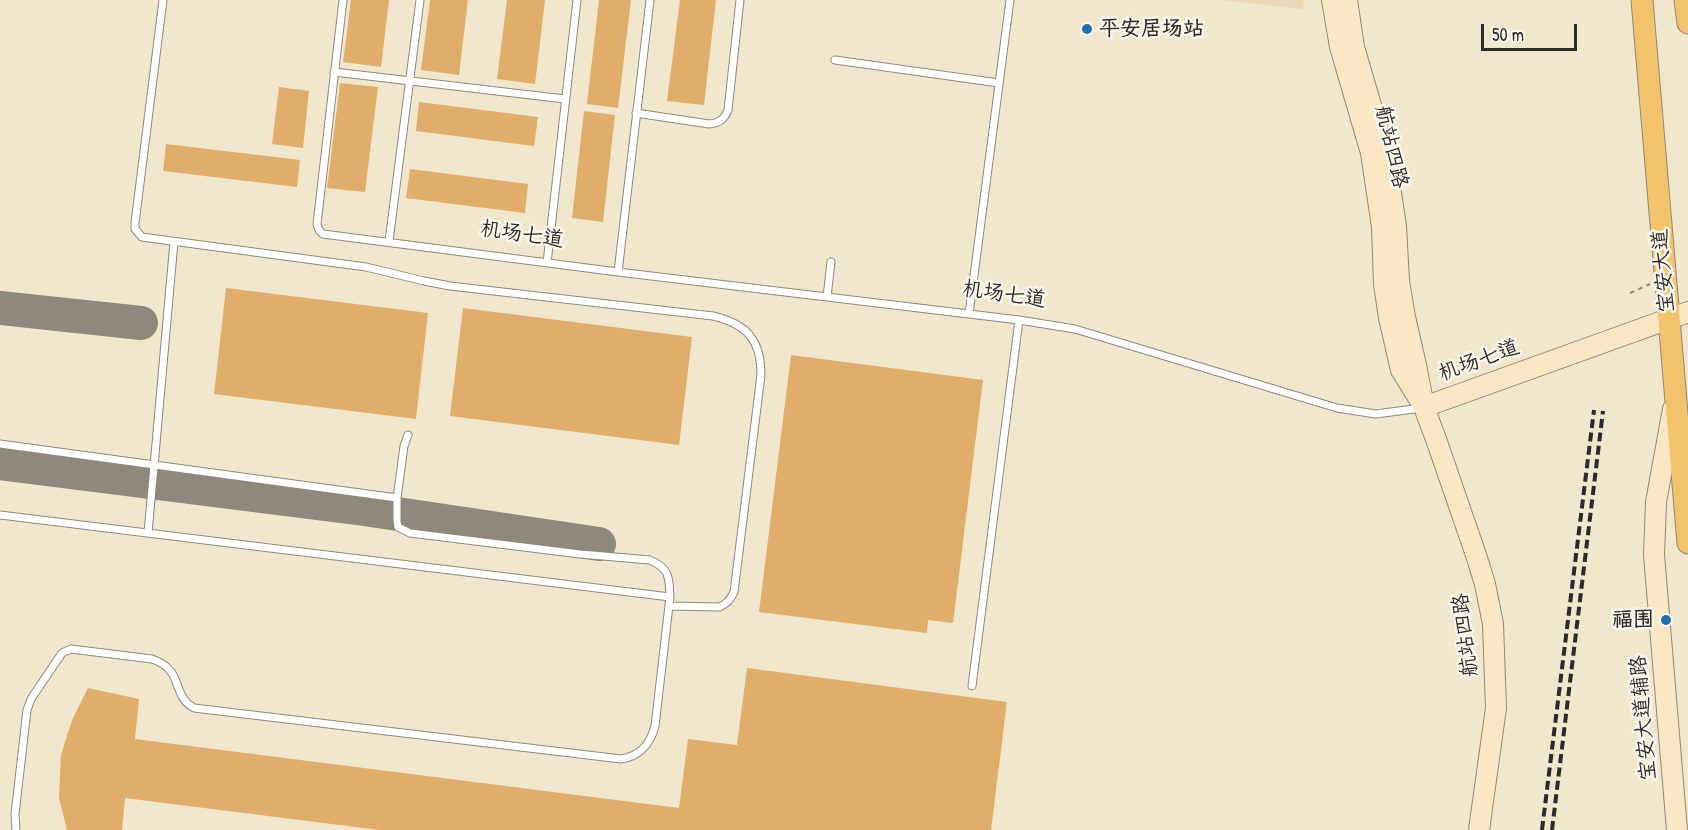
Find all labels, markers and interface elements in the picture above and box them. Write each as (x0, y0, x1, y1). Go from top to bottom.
scale bar (1484, 12, 1580, 50)
place label: 平安居场站 (1099, 16, 1204, 42)
marker: 平安居场站 (1080, 22, 1094, 36)
text: 50 m (1492, 22, 1524, 47)
street label: 航站四路 (1369, 103, 1413, 191)
street label: 机场七道 (479, 217, 565, 253)
street label: 宝安大道 (1648, 228, 1680, 314)
street label: 机场七道 (961, 277, 1047, 313)
street label: 机场七道 (1435, 335, 1523, 387)
street label: 航站四路 (1448, 592, 1484, 678)
place label: 福围 (1612, 607, 1654, 633)
marker: 福围 (1659, 613, 1673, 627)
street label: 宝安大道辅路 (1626, 654, 1662, 782)

